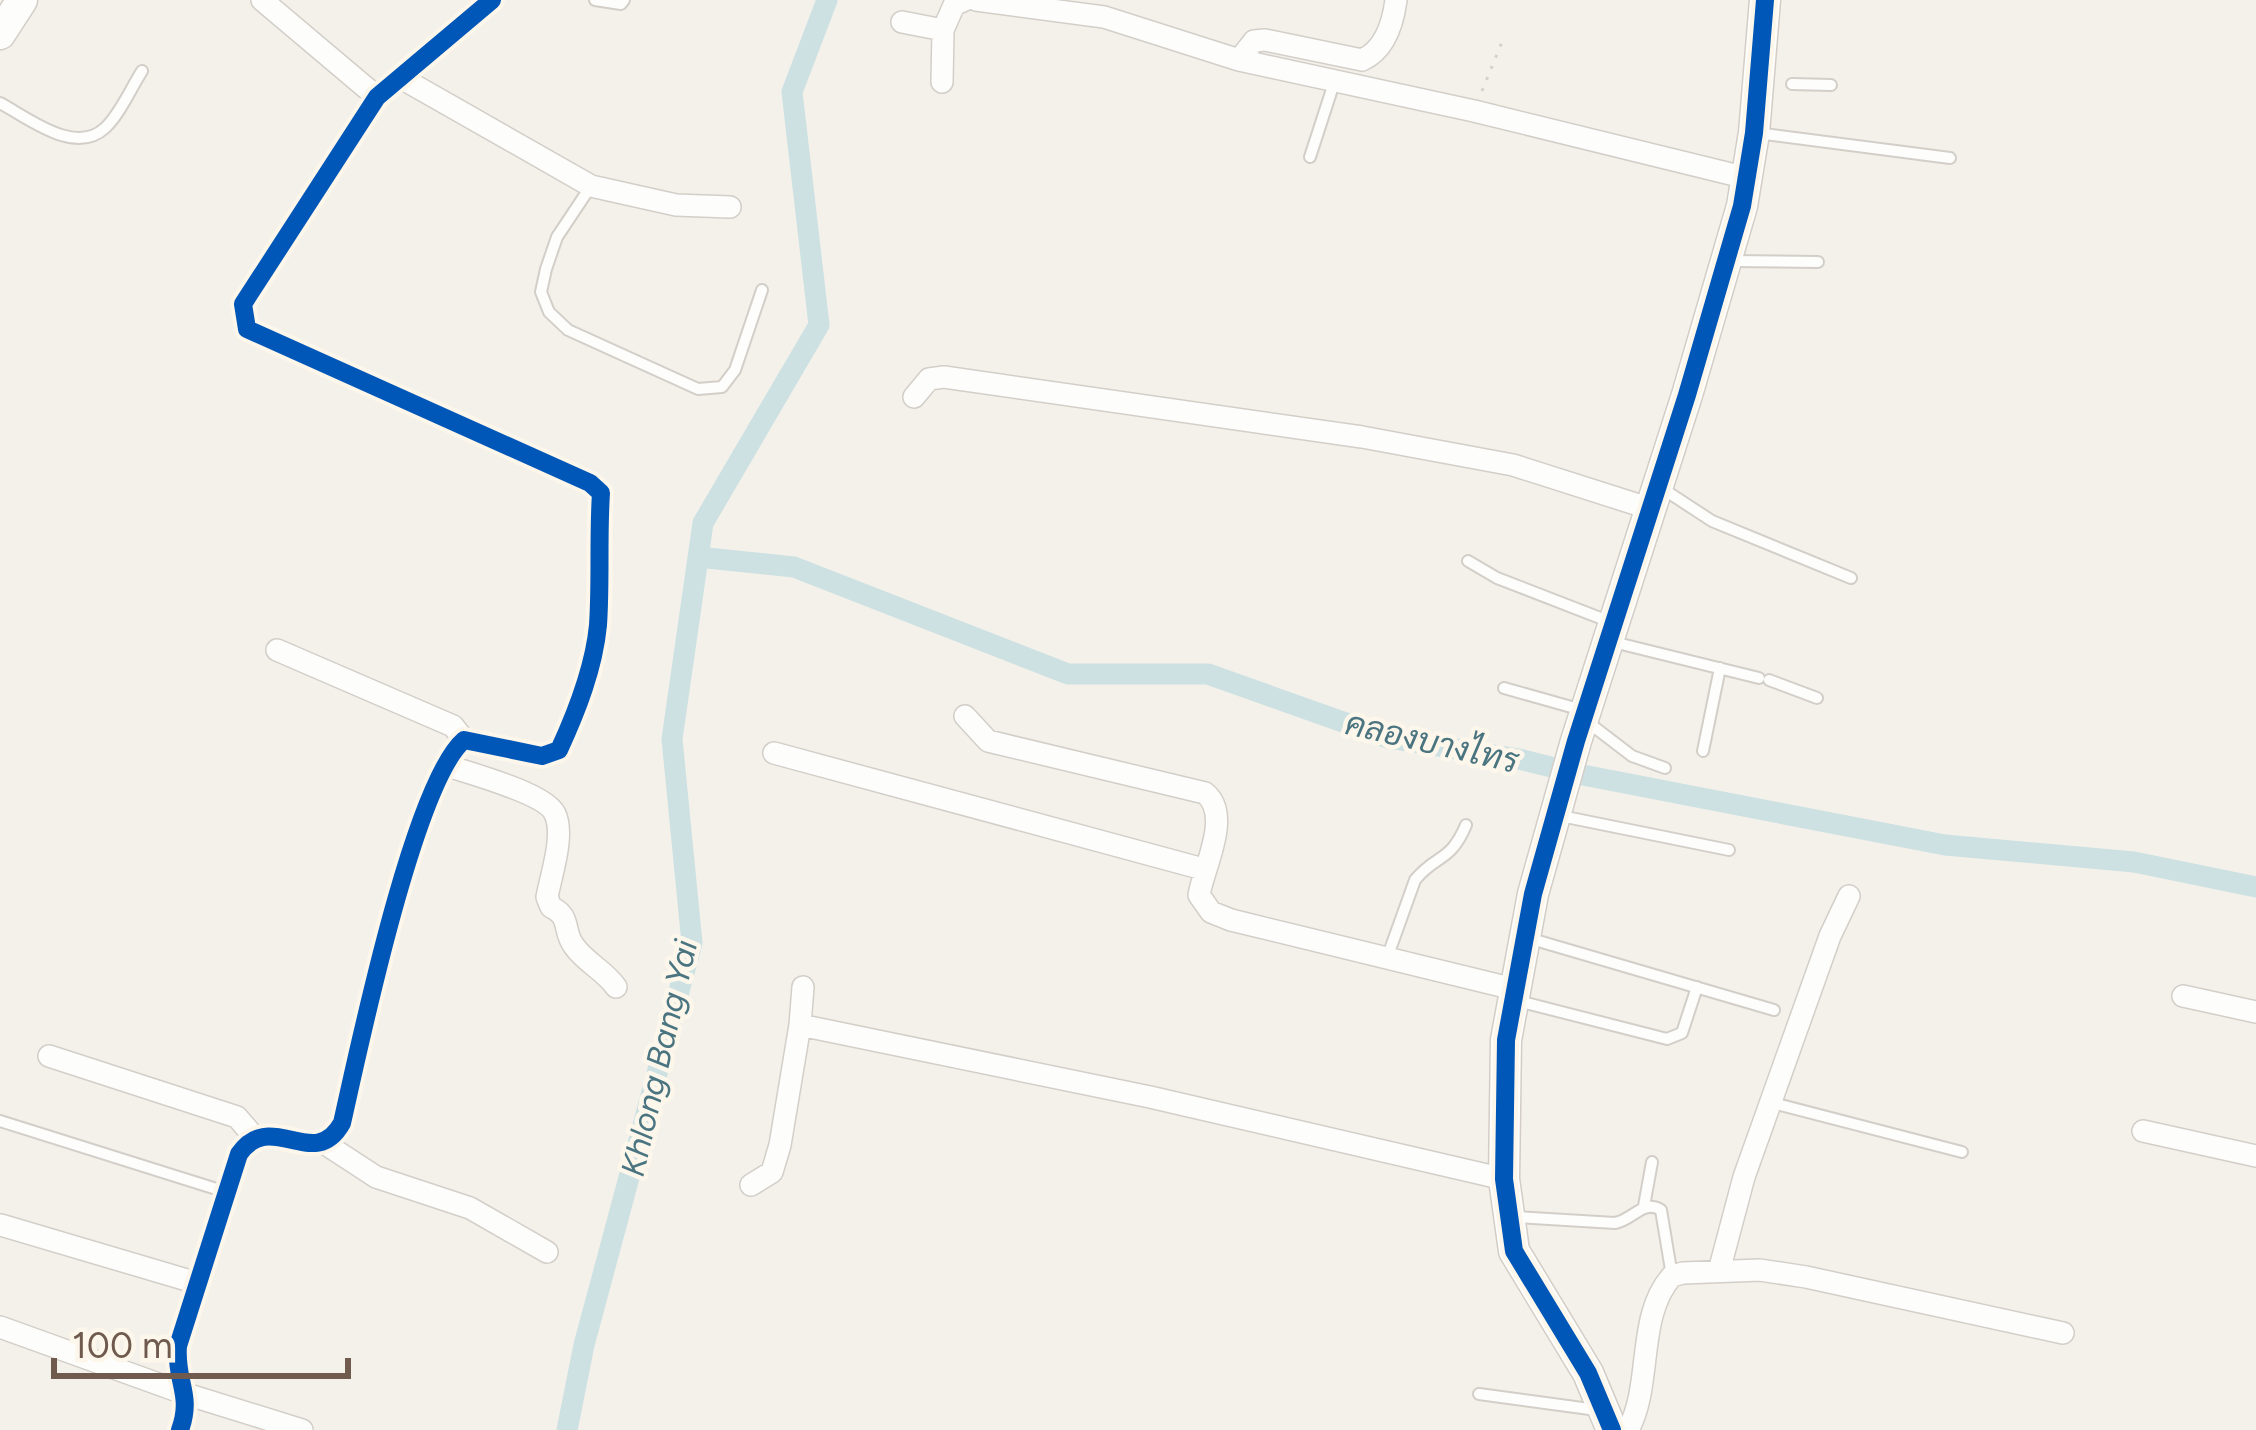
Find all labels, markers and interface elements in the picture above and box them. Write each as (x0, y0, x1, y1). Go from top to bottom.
water label: คลองบางไทร (1342, 702, 1523, 781)
water label: Khlong Bang Yai (613, 936, 705, 1180)
scale bar (54, 1304, 348, 1378)
text: 100 m (72, 1324, 173, 1367)

